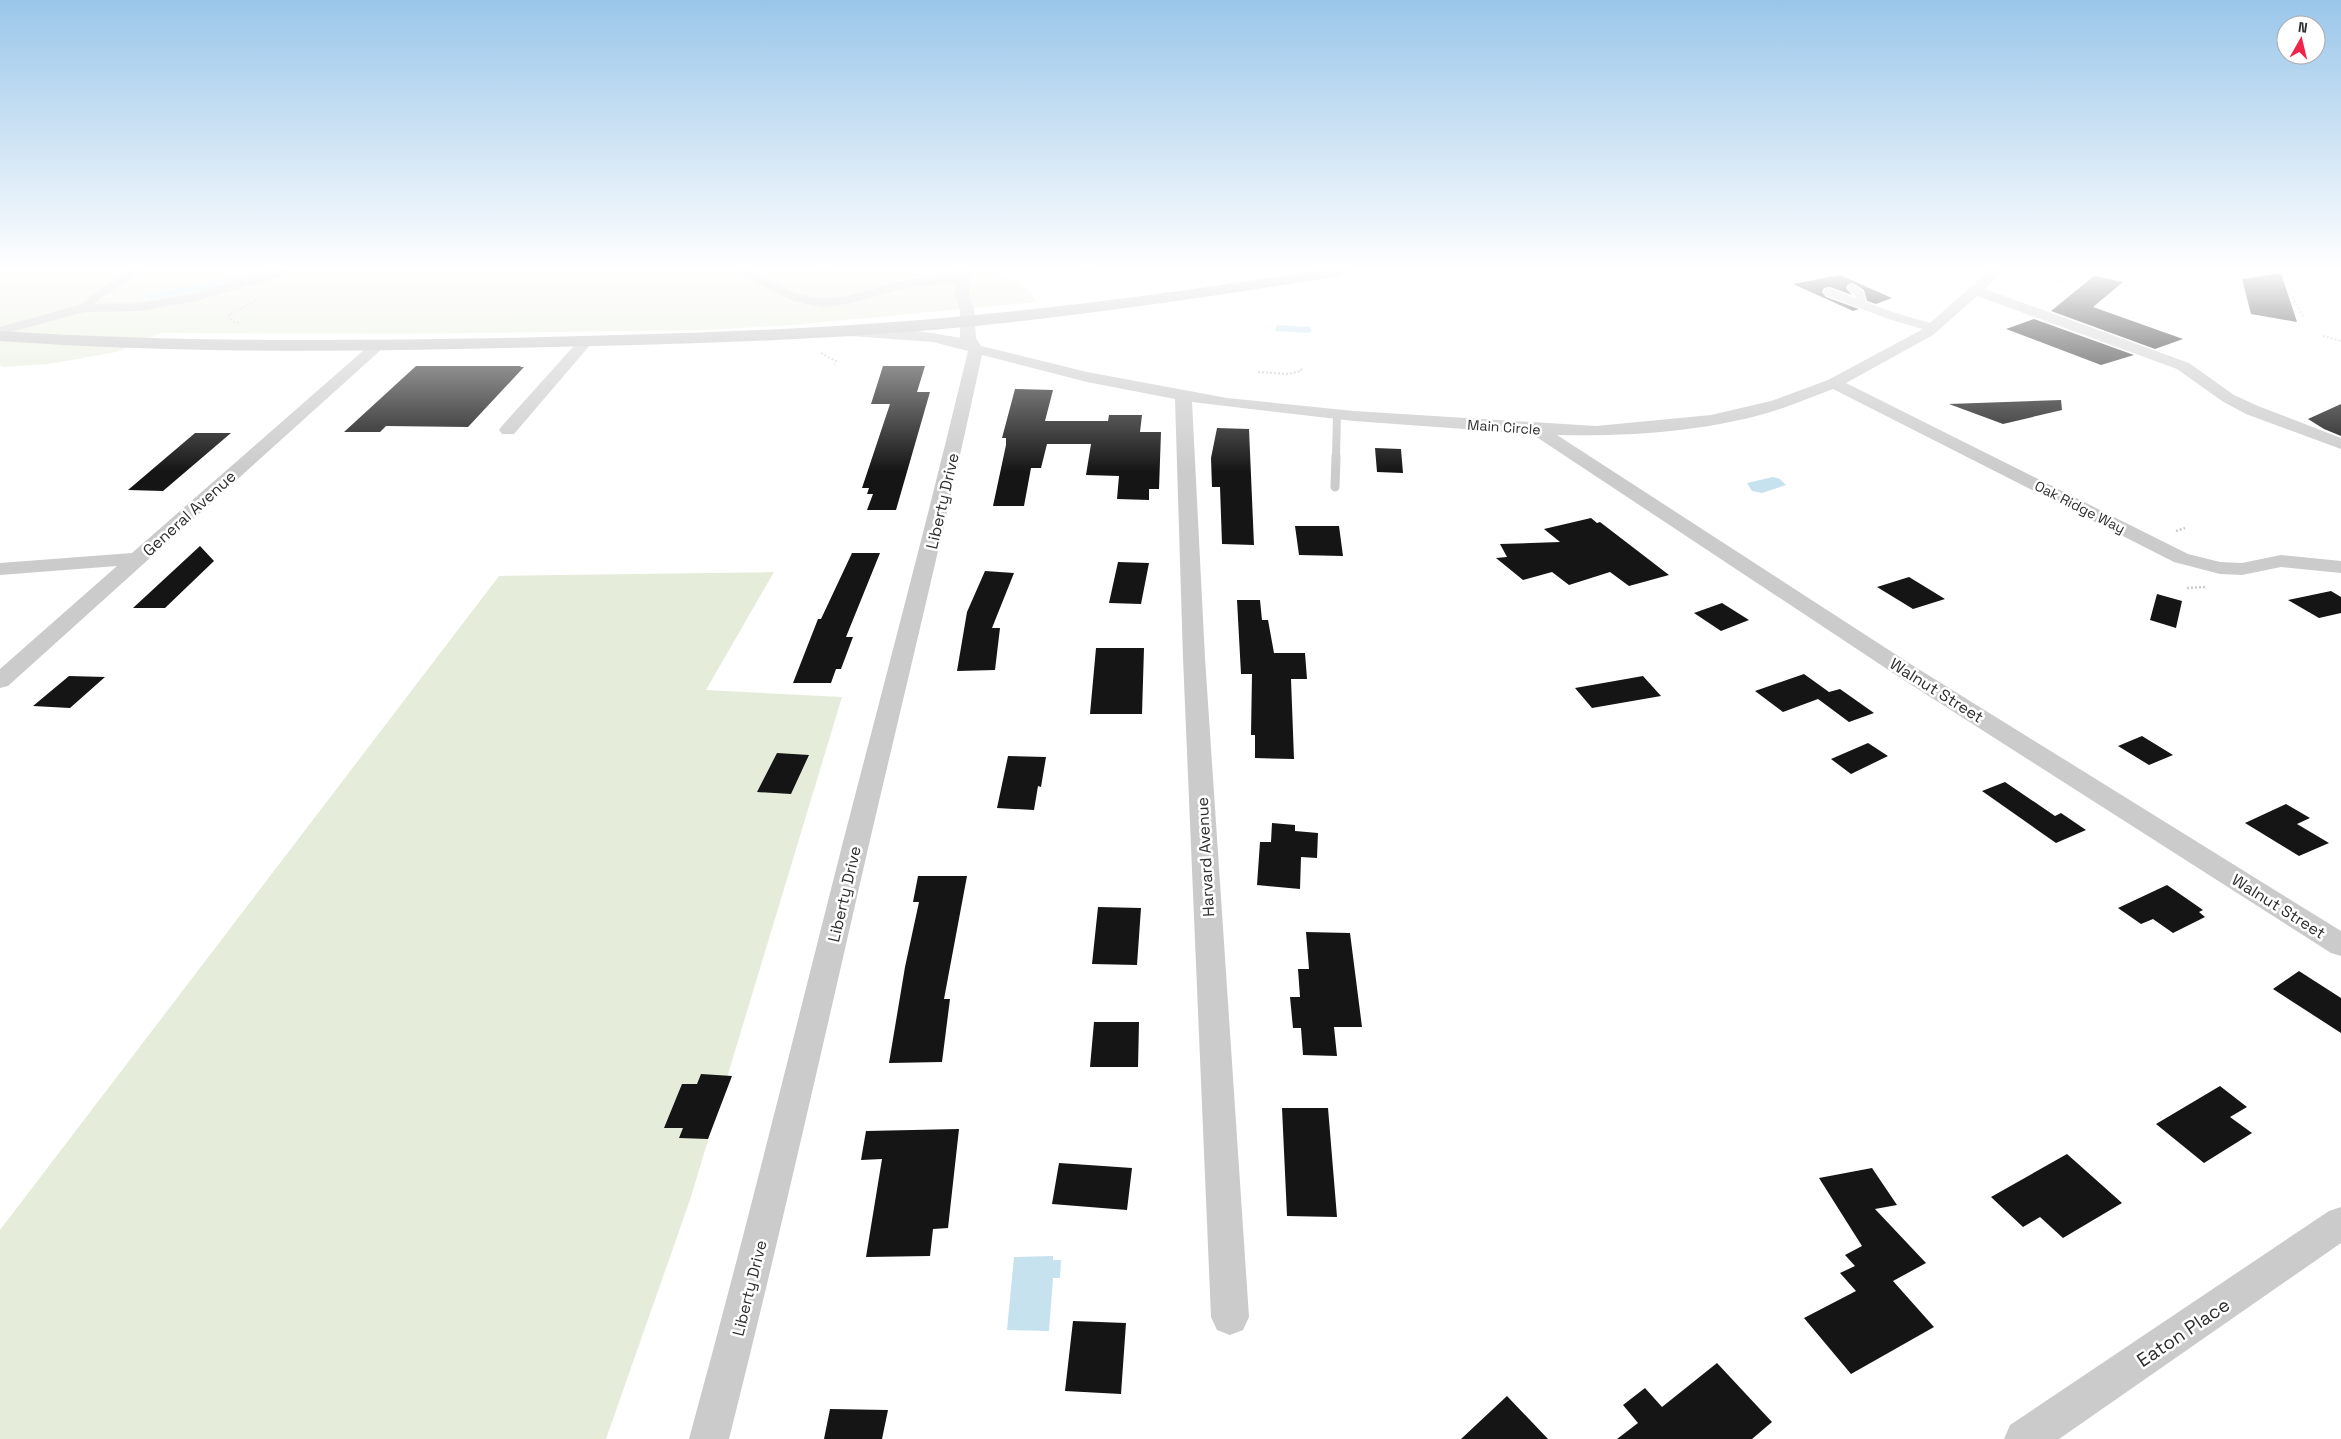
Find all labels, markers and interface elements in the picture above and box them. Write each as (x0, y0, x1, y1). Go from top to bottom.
north arrow (2276, 15, 2326, 65)
text: N (2297, 18, 2309, 37)
street label: Main Circle (1467, 415, 1541, 439)
street label: Liberty Drive (921, 451, 964, 551)
street label: General Avenue (138, 466, 240, 561)
street label: Oak Ridge Way (2032, 476, 2128, 538)
street label: Walnut Street (1886, 653, 1988, 728)
street label: Harvard Avenue (1192, 797, 1219, 917)
street label: Liberty Drive (823, 844, 866, 944)
street label: Walnut Street (2228, 869, 2330, 944)
street label: Liberty Drive (727, 1238, 772, 1338)
street label: Eaton Place (2132, 1292, 2235, 1373)

